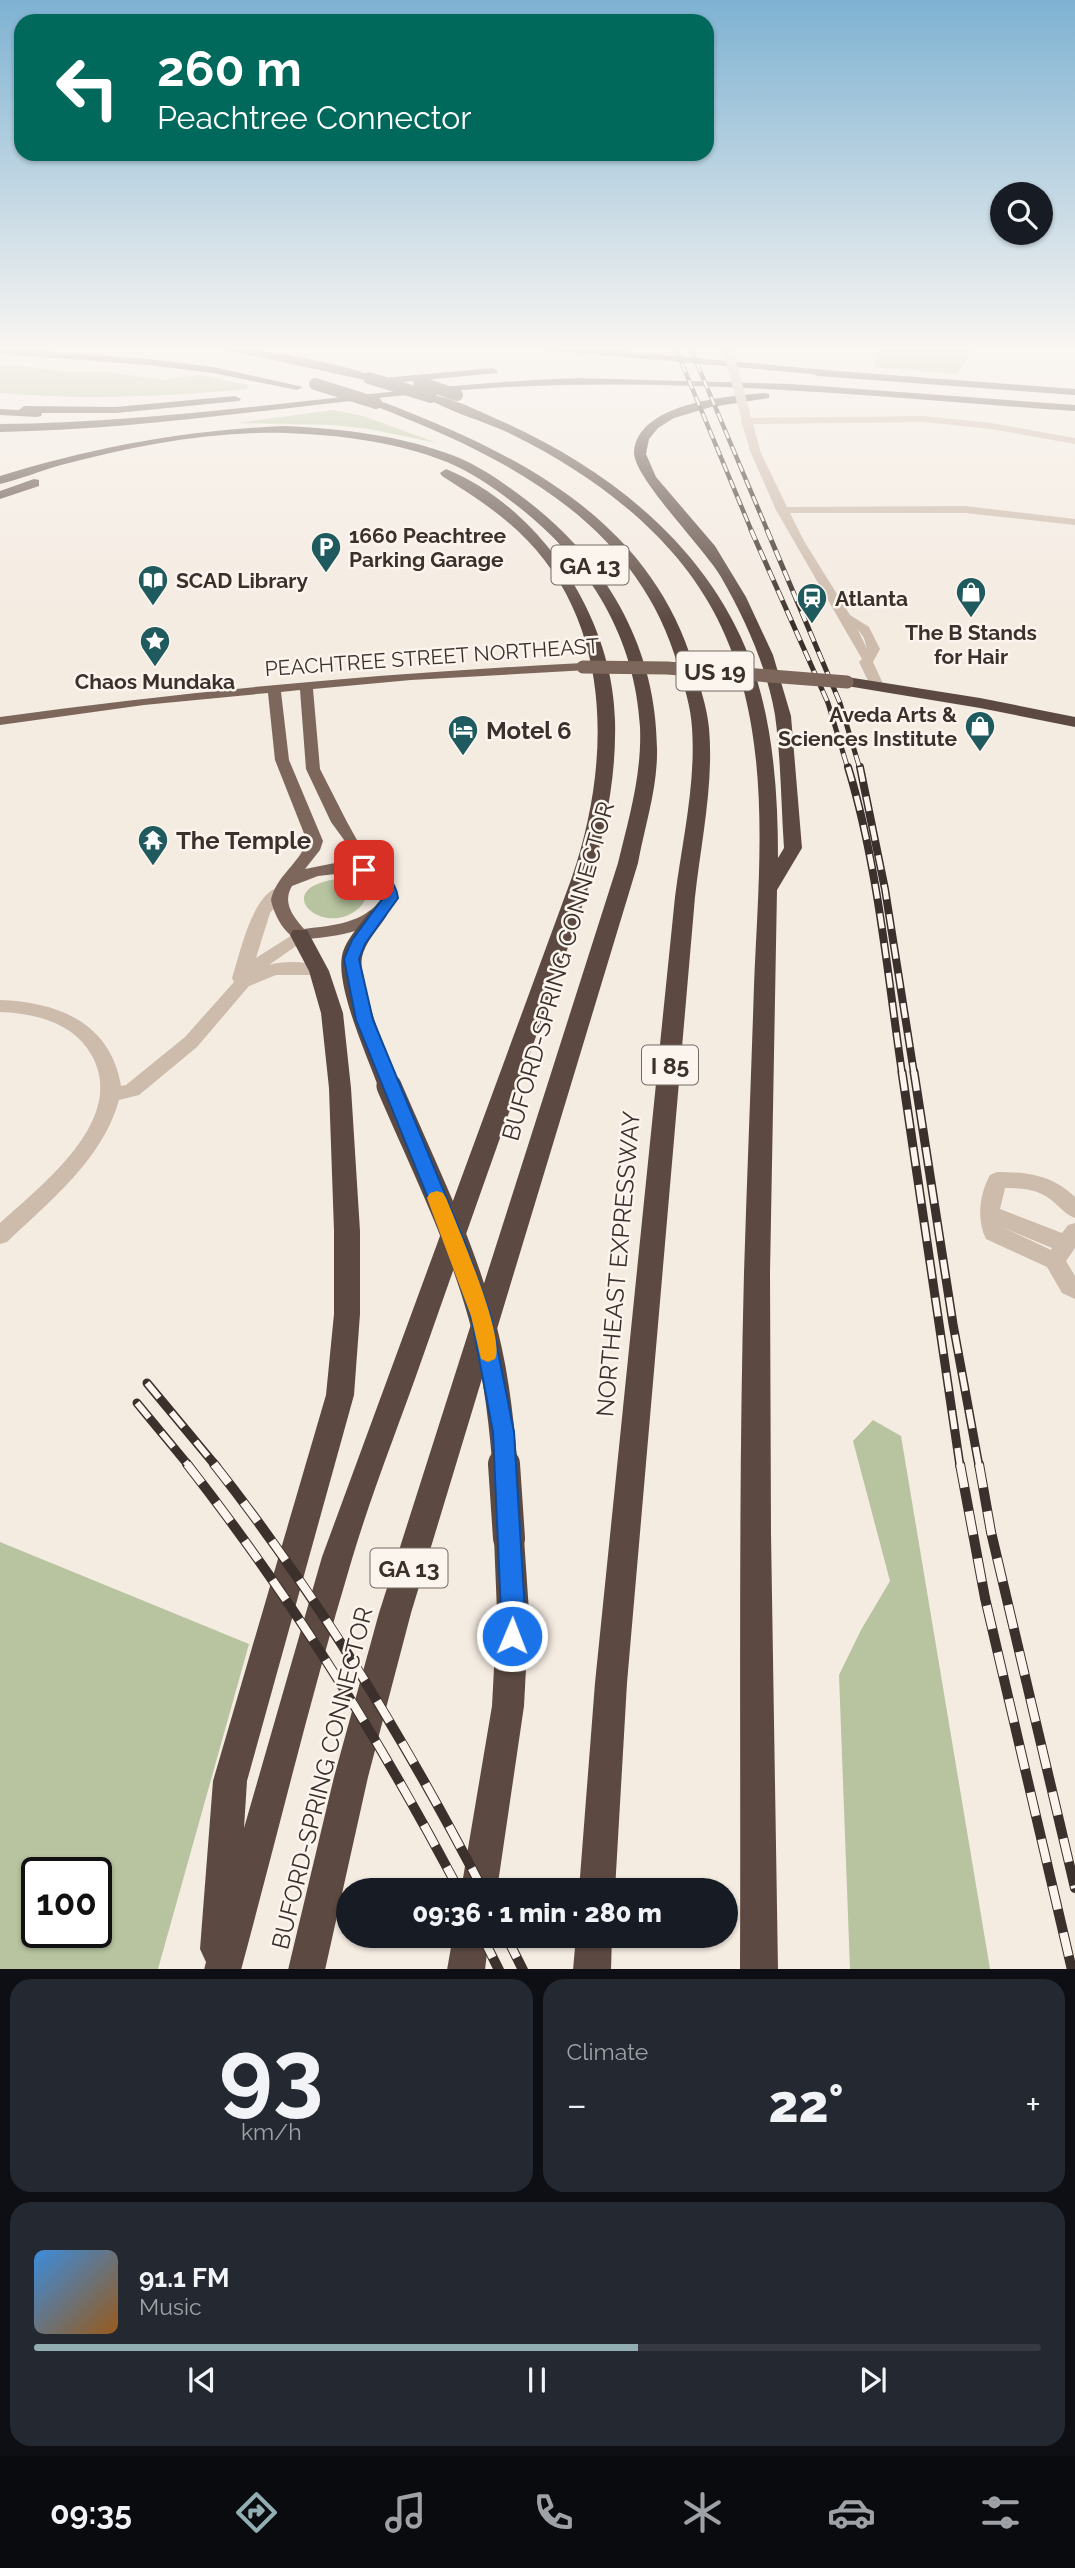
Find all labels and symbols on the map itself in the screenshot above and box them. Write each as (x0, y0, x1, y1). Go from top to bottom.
place label: 1660 Peachtree Parking Garage (349, 523, 506, 572)
parking icon: 1660 Peachtree Parking Garage (309, 530, 343, 574)
road number: GA 13 (552, 545, 628, 584)
library icon: SCAD Library (136, 563, 170, 607)
place label: SCAD Library (176, 568, 308, 593)
shop icon: The B Stands for Hair (954, 575, 988, 619)
station icon: Atlanta (795, 581, 829, 625)
place label: Atlanta (835, 586, 908, 611)
place label: The B Stands for Hair (905, 620, 1037, 669)
place icon: Chaos Mundaka (138, 624, 172, 668)
street label: PEACHTREE STREET NORTHEAST (264, 633, 600, 681)
road number: US 19 (676, 652, 754, 691)
place label: Chaos Mundaka (75, 669, 235, 694)
place label: Aveda Arts & Sciences Institute (778, 702, 957, 751)
shop icon: Aveda Arts & Sciences Institute (963, 709, 997, 753)
hotel icon: Motel 6 (446, 713, 480, 757)
place label: Motel 6 (486, 716, 572, 745)
street label: BUFORD-SPRING CONNECTOR (496, 798, 620, 1144)
temple icon: The Temple (136, 823, 170, 867)
place label: The Temple (176, 826, 311, 855)
pin (334, 840, 394, 900)
road number: I 85 (642, 1046, 698, 1084)
street label: NORTHEAST EXPRESSWAY (590, 1110, 646, 1418)
road number: GA 13 (370, 1548, 448, 1588)
position arrow (475, 1599, 549, 1673)
street label: BUFORD-SPRING CONNECTOR (265, 1604, 379, 1952)
speed limit sign: 100 (21, 1857, 112, 1948)

